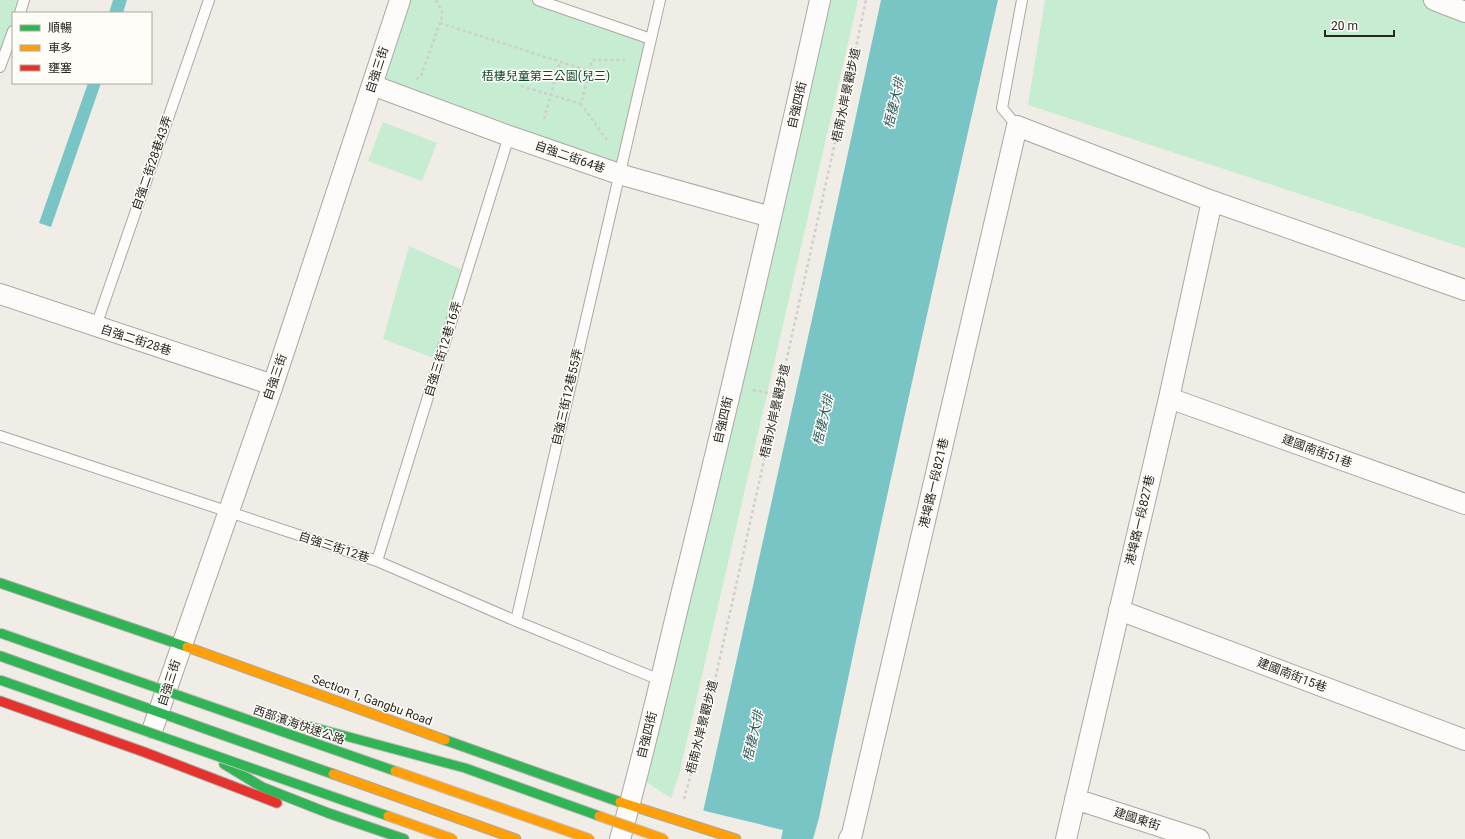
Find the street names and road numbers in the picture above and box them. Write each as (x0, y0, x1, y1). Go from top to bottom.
street label: 自強三街 (363, 45, 391, 95)
street label: 梧南水岸景觀步道 (829, 47, 863, 143)
street label: 自強四街 (785, 80, 809, 130)
street label: 自強二街28巷43弄 (129, 114, 175, 212)
street label: 自強二街64巷 (533, 138, 607, 176)
street label: 自強三街12巷16弄 (422, 300, 464, 398)
street label: 自強二街28巷 (99, 322, 173, 358)
street label: 自強三街12巷55弄 (549, 347, 585, 447)
street label: 自強三街 (261, 352, 289, 402)
street label: 梧南水岸景觀步道 (757, 363, 793, 459)
street label: 自強四街 (711, 395, 735, 445)
street label: 建國南街51巷 (1280, 432, 1354, 470)
street label: 港埠路一段821巷 (917, 436, 951, 530)
street label: 港埠路一段827巷 (1123, 473, 1157, 567)
street label: 自強三街12巷 (297, 529, 371, 565)
street label: 建國南街15巷 (1255, 655, 1329, 695)
street label: 自強三街 (155, 658, 183, 708)
street label: Section 1, Gangbu Road (310, 672, 434, 728)
street label: 梧南水岸景觀步道 (684, 679, 720, 775)
street label: 西部濱海快速公路 (251, 703, 347, 747)
street label: 自強四街 (634, 710, 660, 760)
street label: 建國東街 (1112, 805, 1162, 833)

